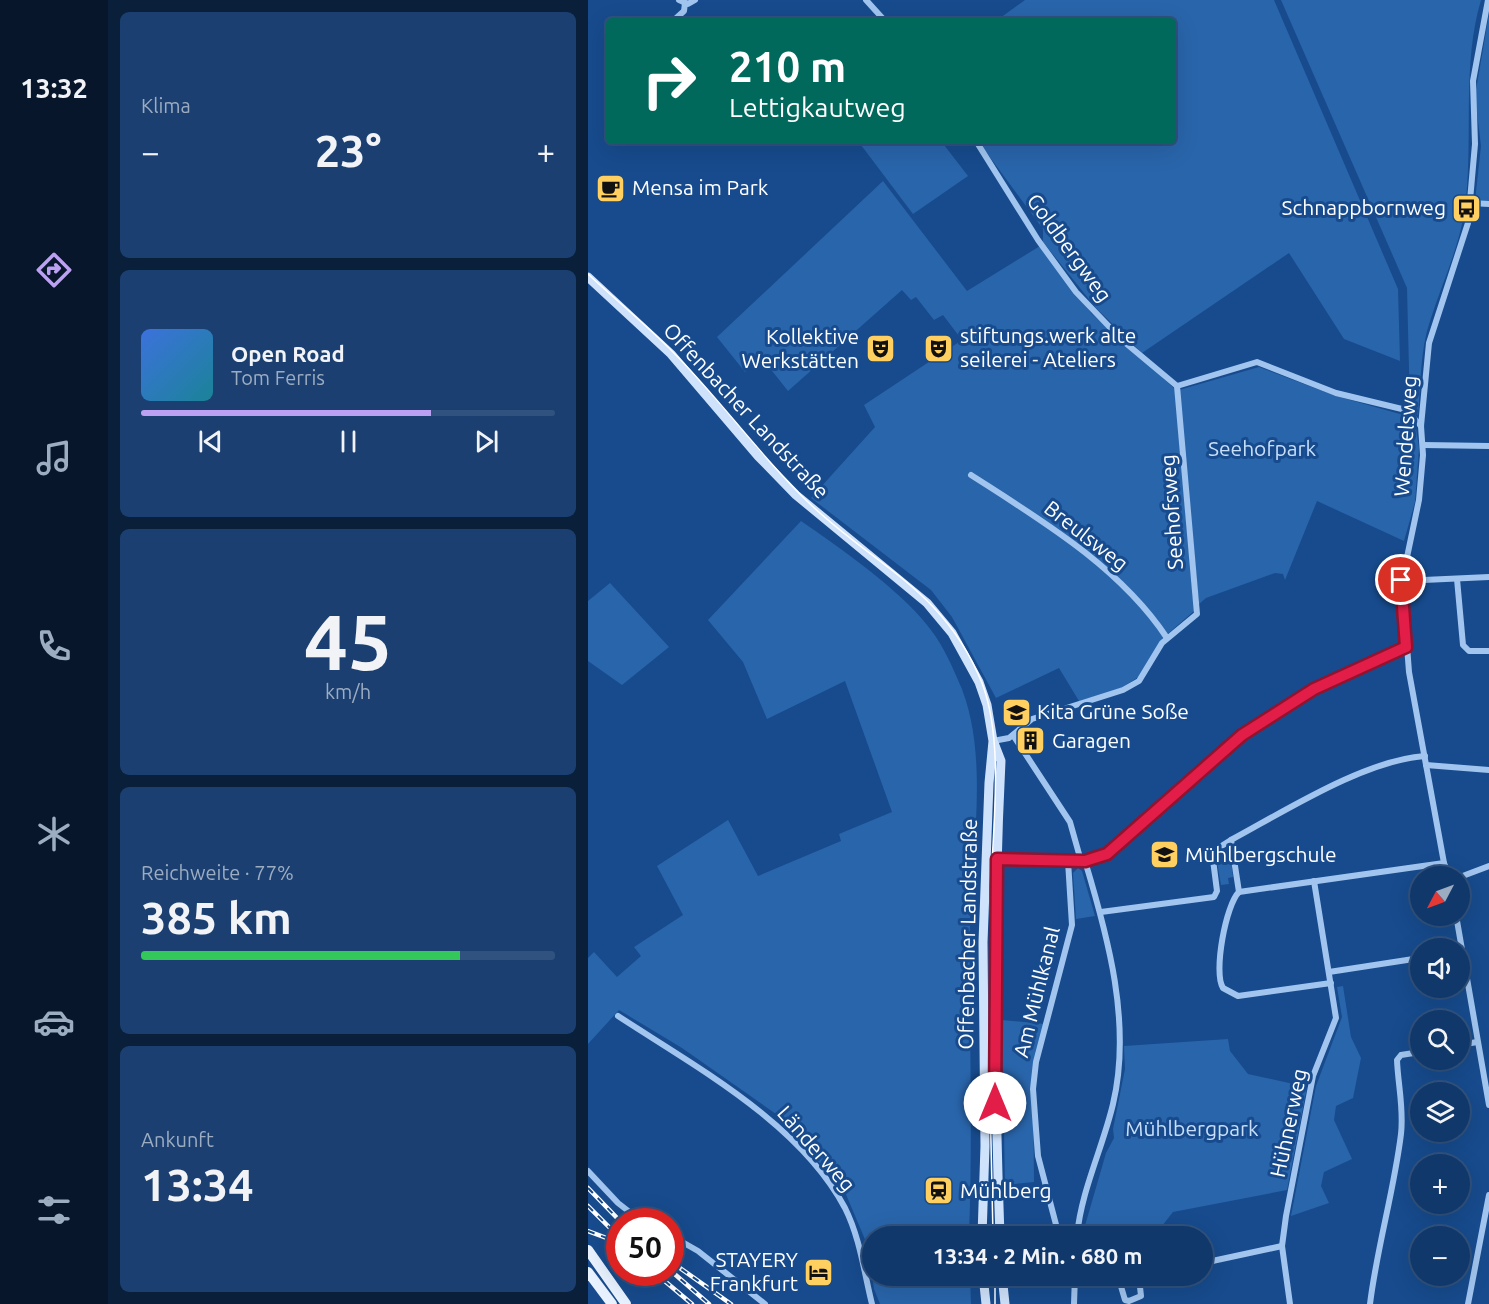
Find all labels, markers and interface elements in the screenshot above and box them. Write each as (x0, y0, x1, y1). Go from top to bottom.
icon: right (630, 42, 708, 120)
text: 210 m (729, 43, 846, 90)
text: 13:32 (20, 73, 88, 103)
text: Lettigkautweg (729, 92, 906, 122)
text: Klima (141, 94, 191, 117)
text: 23° (315, 125, 381, 176)
text: − (141, 133, 160, 170)
text: + (536, 133, 555, 170)
cafe icon: Mensa im Park (595, 172, 627, 204)
place label: Mensa im Park (632, 175, 769, 199)
street label: Goldbergweg (1023, 189, 1117, 306)
bus stop icon: Schnappbornweg (1451, 192, 1483, 224)
place label: Schnappbornweg (1281, 195, 1446, 219)
icon: directions (33, 249, 75, 291)
street label: Offenbacher Landstraße (659, 318, 834, 503)
place label: stiftungs.werk alte seilerei - Ateliers (960, 323, 1136, 371)
place label: Kollektive Werkstätten (742, 324, 859, 372)
theatre icon: stiftungs.werk alte seilerei - Ateliers (923, 332, 955, 364)
theatre icon: Kollektive Werkstätten (864, 333, 896, 365)
text: Open Road (231, 341, 345, 366)
text: Tom Ferris (231, 366, 325, 389)
street label: Wendelsweg (1389, 375, 1421, 497)
icon: previous (194, 425, 227, 458)
icon: pause (332, 425, 365, 458)
icon: next (470, 425, 503, 458)
park label: Seehofpark (1208, 436, 1316, 460)
icon: music (33, 437, 75, 479)
street label: Seehofsweg (1155, 454, 1187, 571)
street label: Breulsweg (1040, 495, 1133, 575)
pin (1375, 554, 1426, 605)
icon: arrive (1384, 563, 1417, 596)
text: 45 (304, 597, 392, 685)
icon: phone (33, 625, 75, 667)
text: km/h (325, 680, 371, 703)
school or university icon: Kita Grüne Soße (1000, 696, 1032, 728)
place label: Kita Grüne Soße (1037, 699, 1189, 723)
building icon: Garagen (1015, 725, 1047, 757)
place label: Garagen (1052, 728, 1131, 752)
icon: climate (33, 813, 75, 855)
street label: Offenbacher Landstraße (953, 818, 981, 1050)
school or university icon: Mühlbergschule (1148, 839, 1180, 871)
place label: Mühlbergschule (1185, 842, 1337, 866)
text: Reichweite · 77% (141, 861, 294, 884)
north arrow (1410, 866, 1470, 926)
map controls (1410, 866, 1470, 1286)
text: 385 km (141, 892, 292, 943)
street label: Am Mühlkanal (1008, 924, 1064, 1060)
button: sound (1410, 938, 1470, 998)
icon: car (33, 1001, 75, 1043)
button: search (1410, 1010, 1470, 1070)
street label: Hühnerweg (1265, 1066, 1311, 1179)
position arrow (963, 1071, 1027, 1135)
button: layers (1410, 1082, 1470, 1142)
street label: Länderweg (773, 1101, 860, 1196)
park label: Mühlbergpark (1125, 1116, 1259, 1140)
text: Ankunft (141, 1128, 214, 1151)
button: + (1410, 1154, 1470, 1214)
text: 13:34 (141, 1159, 254, 1210)
station icon: Mühlberg (923, 1175, 955, 1207)
place label: Mühlberg (960, 1178, 1052, 1202)
icon: filters (33, 1189, 75, 1231)
speed limit sign: 50 (606, 1208, 684, 1286)
button: − (1410, 1226, 1470, 1286)
text: 13:34 · 2 Min. · 680 m (933, 1243, 1142, 1268)
place label: STAYERY Frankfurt (710, 1247, 798, 1295)
hotel icon: STAYERY Frankfurt (803, 1256, 835, 1288)

